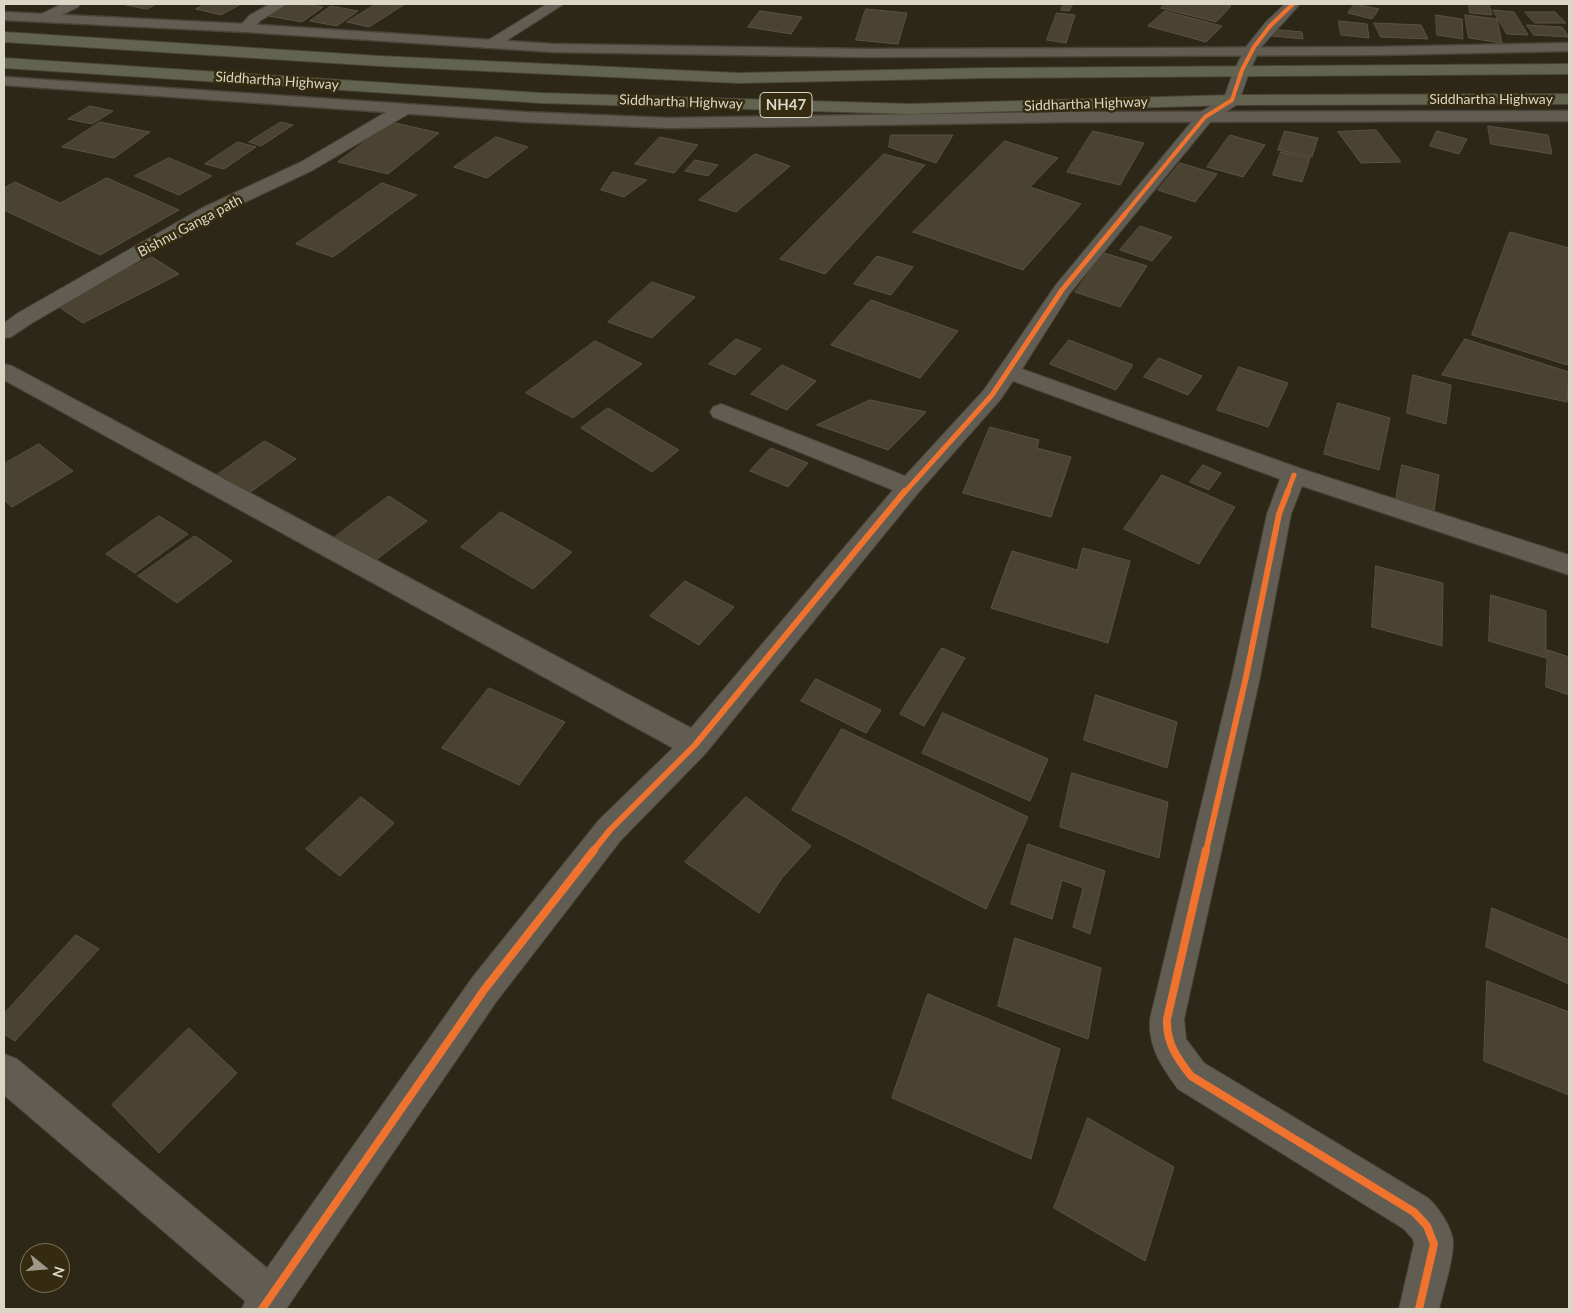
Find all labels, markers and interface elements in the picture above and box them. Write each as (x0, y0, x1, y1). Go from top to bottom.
street label: Siddhartha Highway (215, 68, 339, 94)
street label: Siddhartha Highway (619, 91, 743, 113)
street label: Siddhartha Highway (1429, 91, 1553, 107)
road number: NH47 (760, 92, 812, 118)
street label: Siddhartha Highway (1024, 93, 1148, 115)
street label: Bishnu Ganga path (135, 191, 245, 261)
north arrow (20, 1243, 70, 1293)
text: N (49, 1265, 69, 1280)

